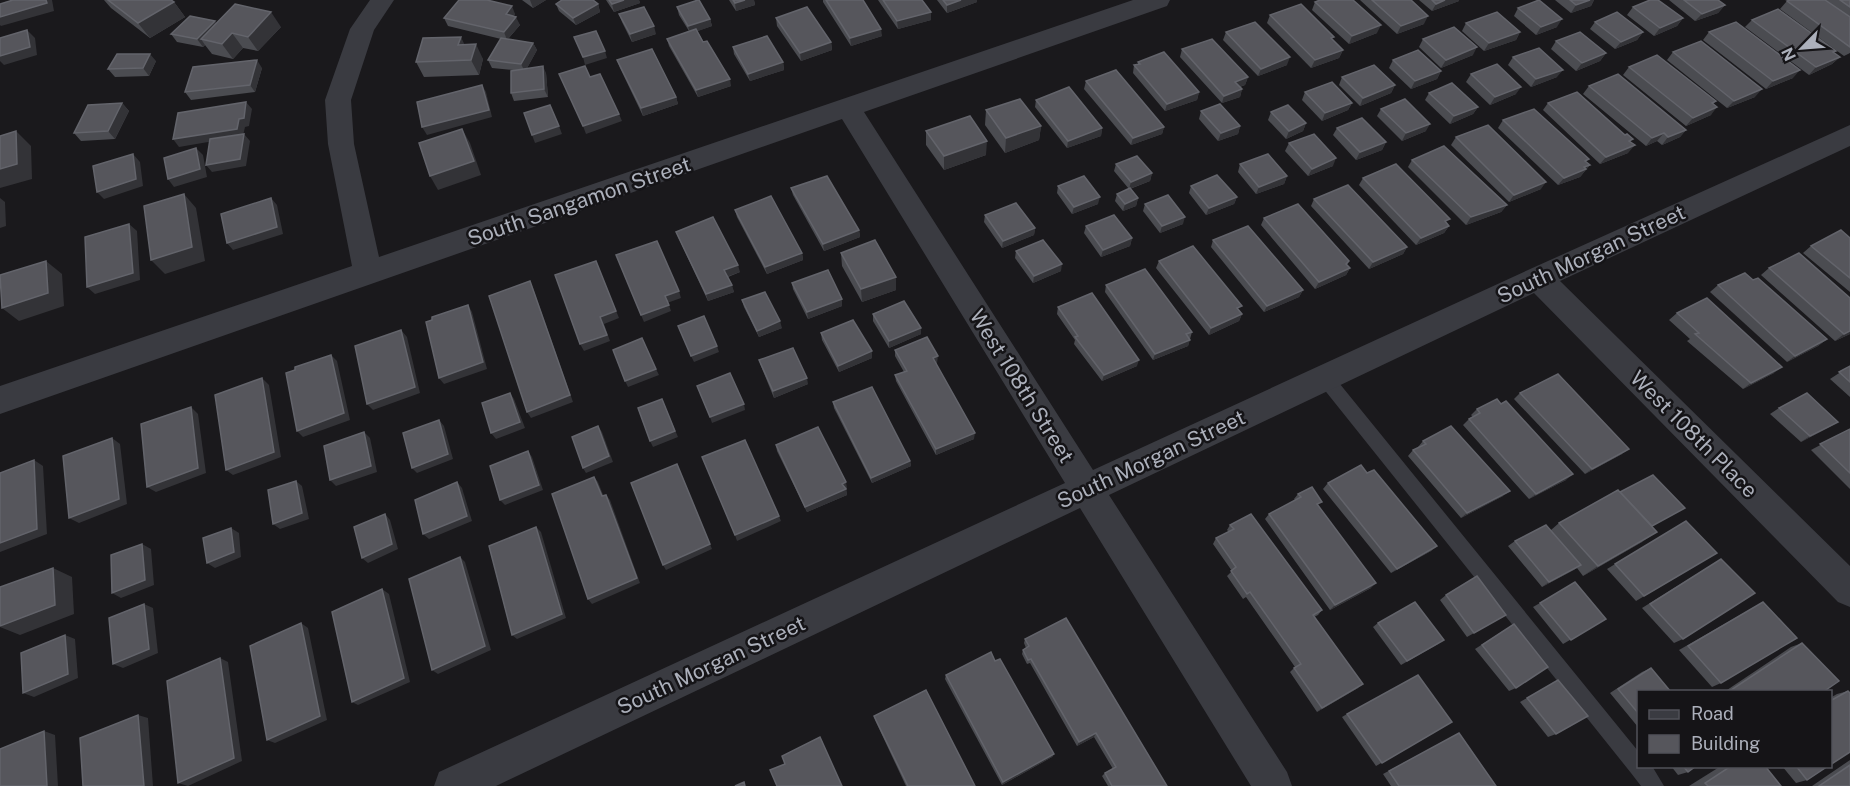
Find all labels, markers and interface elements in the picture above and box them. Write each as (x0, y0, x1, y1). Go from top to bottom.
north arrow (1772, 18, 1832, 78)
text: N (1778, 44, 1800, 64)
street label: South Sangamon Street (464, 151, 694, 251)
street label: South Morgan Street (1493, 199, 1689, 309)
street label: West 108th Street (965, 305, 1079, 467)
street label: West 108th Place (1625, 365, 1763, 503)
street label: South Morgan Street (1053, 404, 1249, 514)
street label: South Morgan Street (613, 610, 809, 720)
legend (1637, 690, 1832, 768)
text: Road (1691, 703, 1734, 724)
text: Building (1691, 733, 1760, 754)

